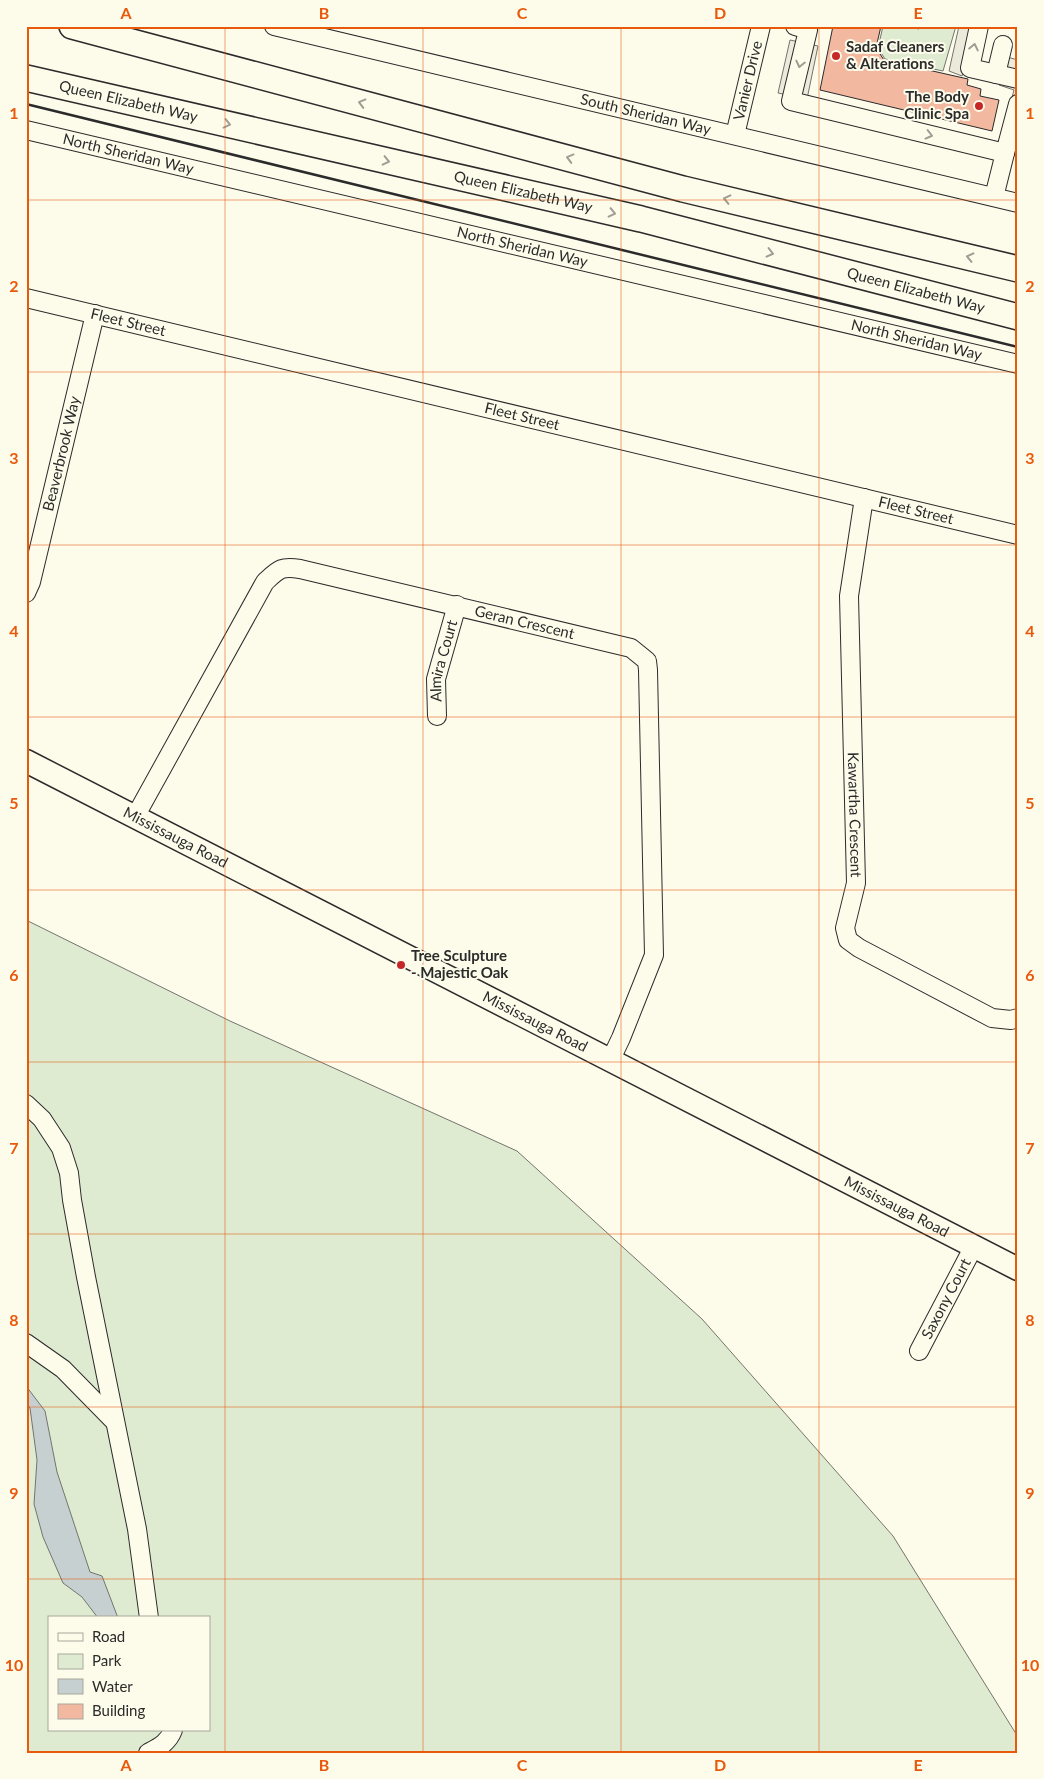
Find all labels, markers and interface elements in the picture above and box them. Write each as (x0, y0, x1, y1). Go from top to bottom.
text: A (119, 3, 132, 22)
text: B (319, 3, 329, 22)
text: C (517, 3, 528, 22)
text: D (714, 3, 726, 22)
text: E (913, 3, 923, 22)
place label: Sadaf Cleaners & Alterations (846, 37, 945, 72)
street label: Vanier Drive (729, 39, 765, 122)
one-way arrow (969, 43, 979, 52)
marker: Sadaf Cleaners & Alterations (830, 50, 842, 62)
one-way arrow (795, 60, 806, 69)
street label: Queen Elizabeth Way (57, 76, 200, 125)
place label: The Body Clinic Spa (904, 87, 969, 122)
street label: South Sheridan Way (579, 89, 713, 138)
one-way arrow (358, 98, 367, 109)
marker: The Body Clinic Spa (973, 100, 985, 112)
text: 1 (9, 103, 19, 122)
text: 1 (1025, 103, 1035, 122)
one-way arrow (223, 119, 232, 129)
street label: North Sheridan Way (61, 129, 196, 177)
one-way arrow (924, 129, 933, 139)
one-way arrow (566, 154, 574, 164)
one-way arrow (381, 155, 390, 166)
street label: Queen Elizabeth Way (452, 166, 595, 216)
one-way arrow (723, 194, 732, 205)
one-way arrow (608, 207, 617, 218)
street label: North Sheridan Way (455, 222, 590, 270)
one-way arrow (765, 247, 774, 258)
one-way arrow (966, 252, 975, 263)
street label: Queen Elizabeth Way (845, 263, 987, 316)
text: 2 (9, 276, 19, 295)
text: 2 (1025, 276, 1035, 295)
street label: Fleet Street (89, 304, 168, 339)
street label: North Sheridan Way (850, 315, 984, 363)
street label: Beaverbrook Way (38, 394, 83, 513)
street label: Fleet Street (483, 398, 562, 433)
text: 3 (9, 448, 19, 467)
text: 3 (1025, 448, 1035, 467)
street label: Fleet Street (877, 492, 956, 527)
street label: Geran Crescent (473, 601, 577, 642)
street label: Almira Court (426, 617, 460, 702)
text: 4 (9, 621, 19, 640)
text: 4 (1025, 621, 1035, 640)
street label: Kawartha Crescent (845, 752, 866, 878)
text: 5 (9, 793, 19, 812)
text: 5 (1025, 793, 1035, 812)
street label: Mississauga Road (121, 802, 231, 871)
place label: Tree Sculpture - Majestic Oak (411, 946, 509, 981)
marker: Tree Sculpture - Majestic Oak (395, 959, 407, 971)
text: 6 (9, 965, 19, 984)
text: 6 (1025, 965, 1035, 984)
street label: Mississauga Road (480, 987, 591, 1055)
text: 7 (9, 1138, 19, 1157)
text: 7 (1025, 1138, 1035, 1157)
street label: Mississauga Road (842, 1172, 952, 1240)
street label: Saxony Court (917, 1254, 974, 1342)
text: 8 (9, 1310, 19, 1329)
text: 8 (1025, 1310, 1035, 1329)
text: 9 (9, 1483, 19, 1502)
text: 9 (1025, 1483, 1035, 1502)
legend (48, 1616, 210, 1732)
text: Road (92, 1627, 125, 1645)
text: Park (92, 1651, 122, 1669)
text: 10 (5, 1655, 23, 1674)
text: 10 (1021, 1655, 1039, 1674)
text: Water (92, 1677, 133, 1695)
text: Building (92, 1701, 145, 1719)
text: A (119, 1755, 132, 1774)
text: B (319, 1755, 329, 1774)
text: C (517, 1755, 528, 1774)
text: D (714, 1755, 726, 1774)
text: E (913, 1755, 923, 1774)

